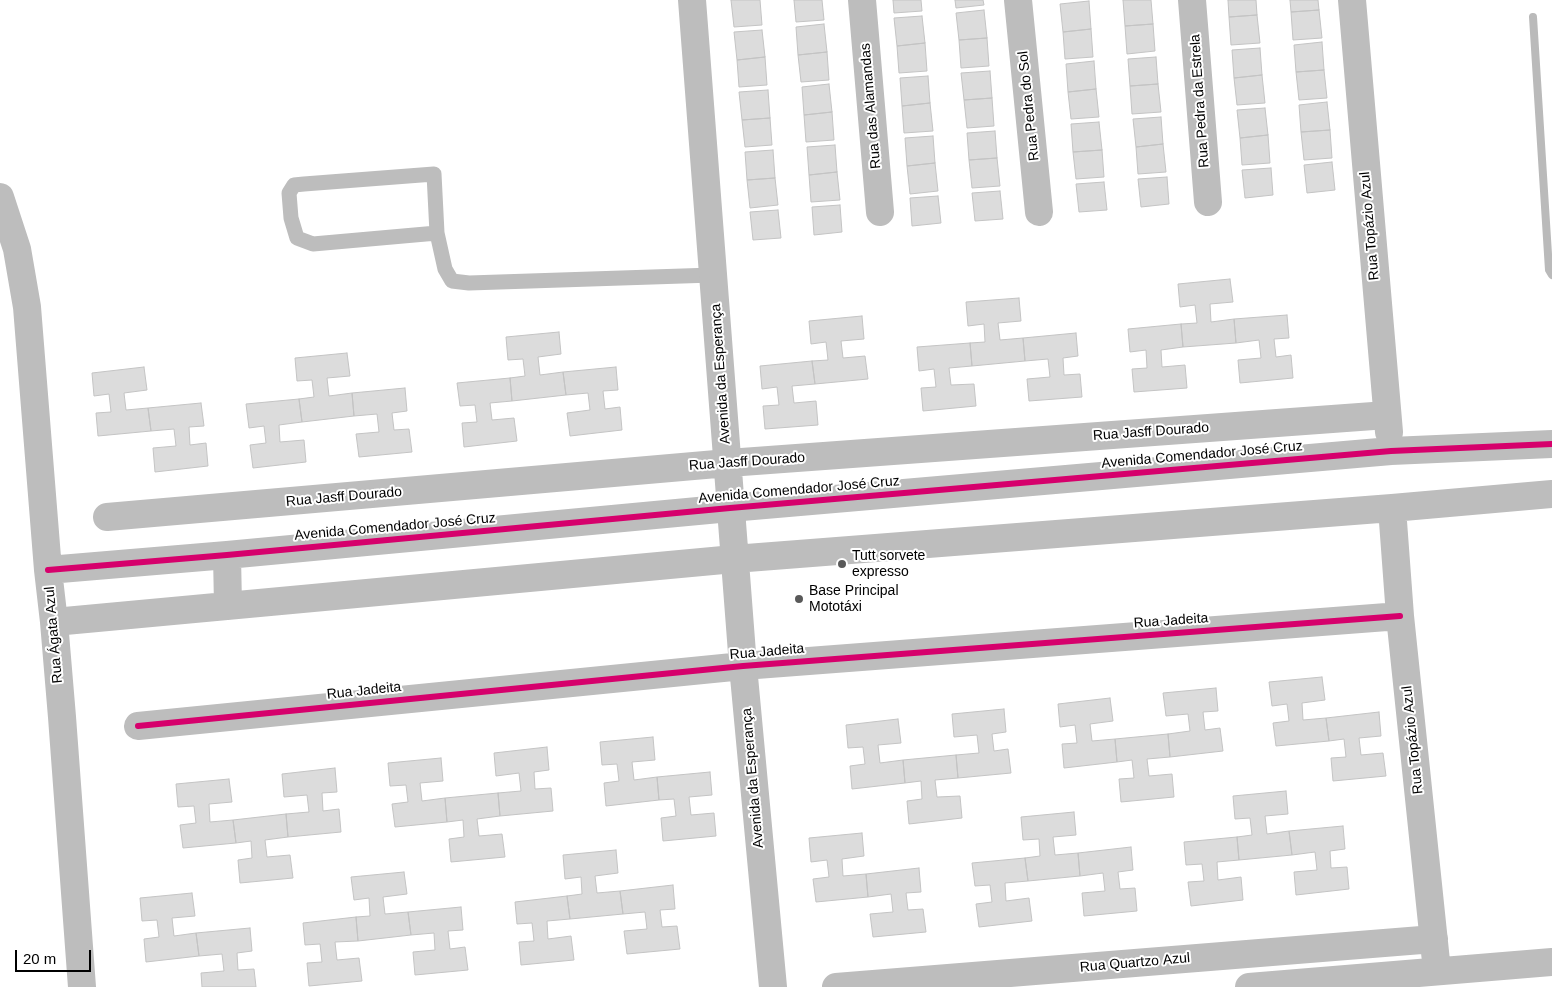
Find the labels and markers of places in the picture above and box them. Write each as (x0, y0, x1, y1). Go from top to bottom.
place label: Tutt sorvete expresso (852, 548, 925, 580)
marker: Tutt sorvete expresso (836, 558, 848, 570)
place label: Base Principal Mototáxi (809, 583, 898, 616)
marker: Base Principal Mototáxi (793, 593, 805, 605)

